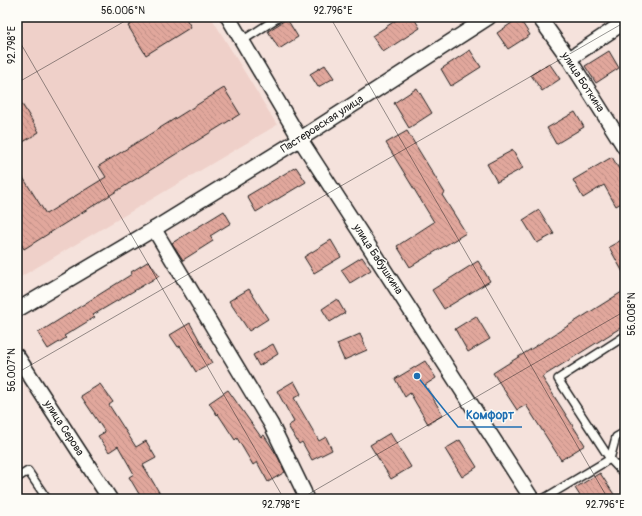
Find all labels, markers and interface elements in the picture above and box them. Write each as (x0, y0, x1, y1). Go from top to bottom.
text: 56.006°N (101, 5, 145, 17)
text: 92.796°E (314, 5, 352, 17)
text: 92.798°E (6, 26, 18, 64)
street label: улица Боткина (558, 49, 607, 114)
street label: Пастеровская улица (278, 92, 366, 156)
street label: улица Бабушкина (350, 221, 406, 297)
text: 56.008°N (626, 292, 638, 336)
text: 56.007°N (6, 348, 18, 392)
street label: улица Серова (41, 397, 87, 458)
callout: Комфорт (458, 403, 522, 427)
text: Комфорт (466, 408, 515, 423)
text: 92.798°E (262, 499, 300, 511)
text: 92.796°E (586, 499, 624, 511)

